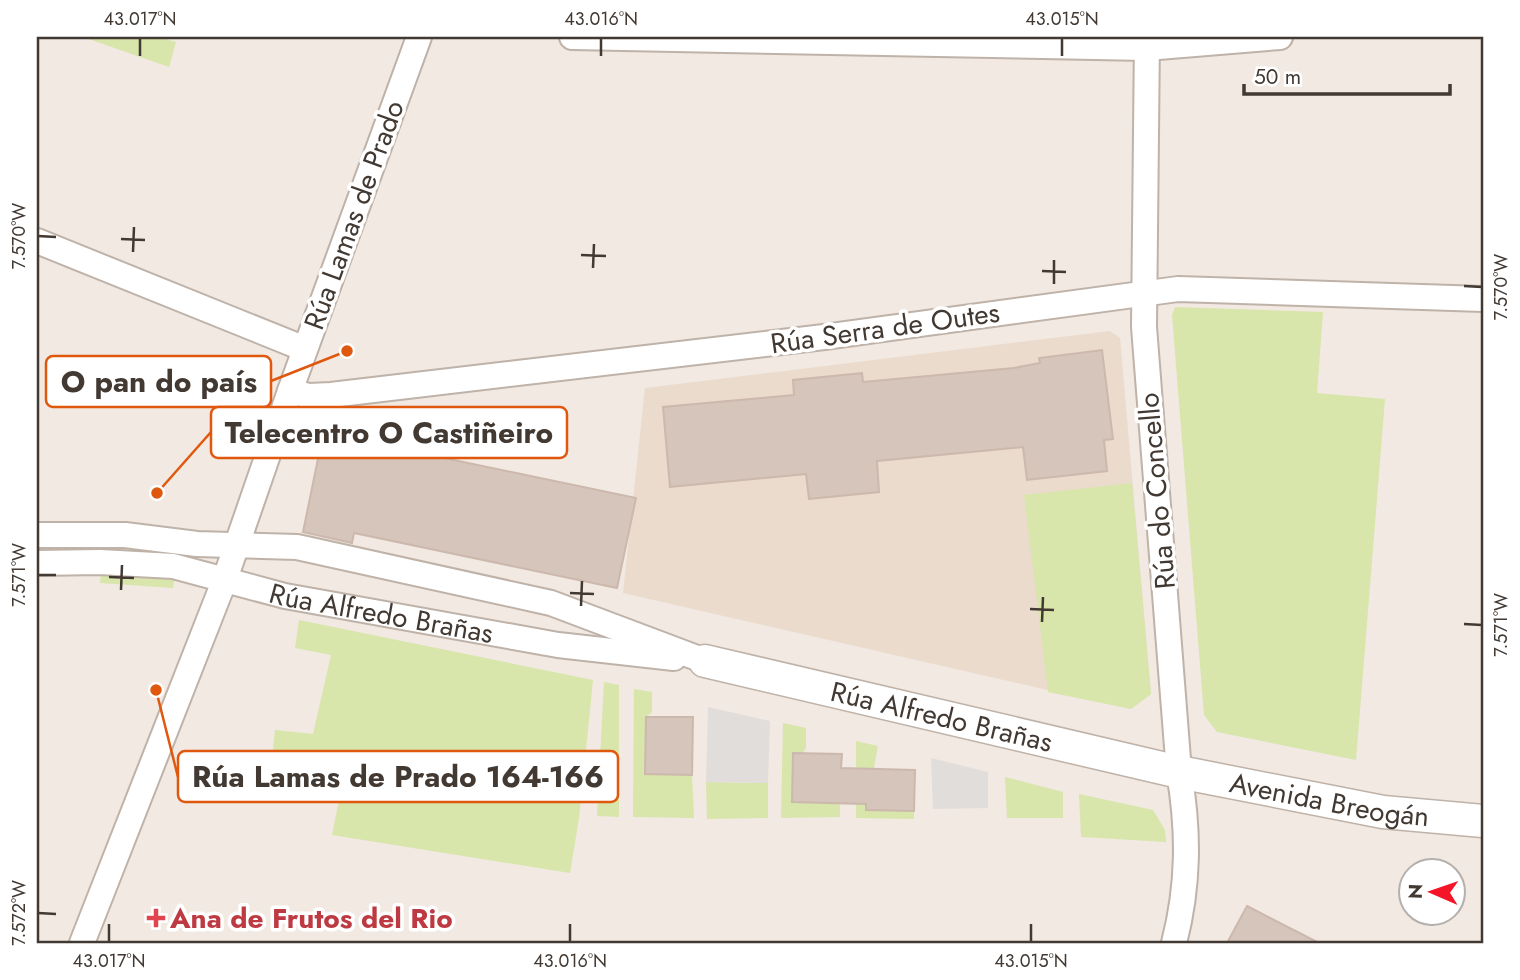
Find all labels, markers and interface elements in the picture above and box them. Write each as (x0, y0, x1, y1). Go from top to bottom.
text: 43.017°N (104, 6, 176, 32)
text: 43.016°N (564, 6, 638, 32)
text: 43.015°N (1025, 6, 1099, 32)
scale bar (1244, 52, 1450, 96)
text: 50 m (1254, 62, 1301, 92)
street label: Rúa Lamas de Prado (293, 95, 415, 335)
text: 7.570°W (6, 203, 32, 269)
text: 7.570°W (1488, 254, 1514, 320)
street label: Rúa Serra de Outes (768, 292, 1002, 364)
callout: O pan do país (46, 356, 271, 407)
text: O pan do país (61, 360, 257, 403)
street label: Rúa do Concello (1128, 391, 1186, 591)
callout: Telecentro O Castiñeiro (211, 407, 567, 458)
text: Telecentro O Castiñeiro (225, 411, 553, 454)
text: 7.571°W (6, 543, 32, 607)
street label: Rúa Alfredo Brañas (265, 572, 497, 654)
text: 7.571°W (1488, 593, 1514, 657)
street label: Rúa Alfredo Brañas (827, 671, 1057, 762)
callout: Rúa Lamas de Prado 164-166 (178, 751, 618, 802)
text: Rúa Lamas de Prado 164-166 (192, 755, 604, 798)
street label: Avenida Breogán (1226, 762, 1431, 837)
north arrow (1398, 858, 1468, 928)
text: 7.572°W (6, 880, 32, 946)
text: N (1402, 883, 1429, 899)
place label: Ana de Frutos del Rio (169, 898, 453, 939)
marker: Ana de Frutos del Rio (148, 910, 164, 926)
text: 43.017°N (73, 948, 145, 974)
text: 43.016°N (533, 948, 607, 974)
text: 43.015°N (994, 948, 1068, 974)

